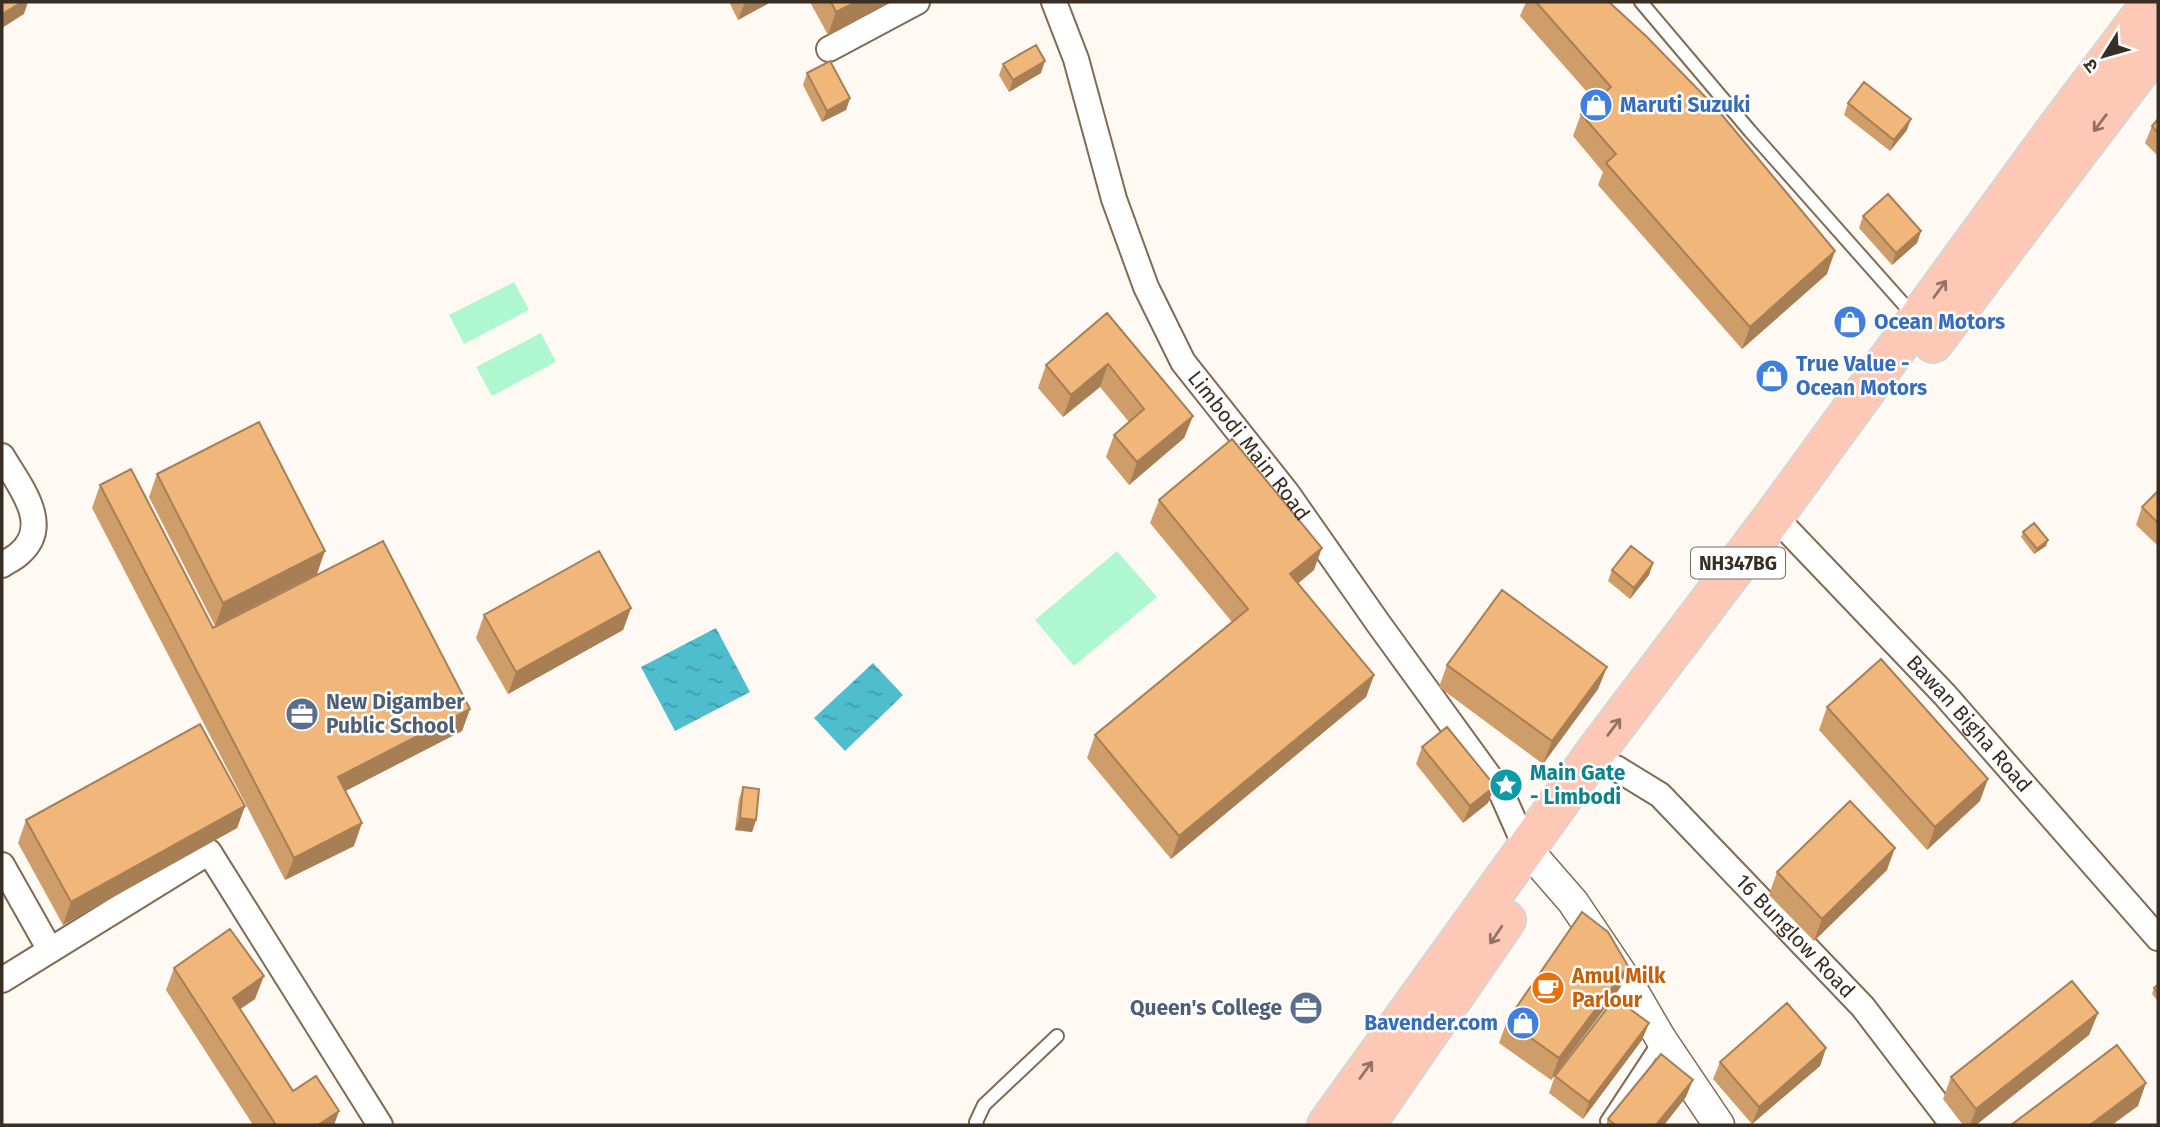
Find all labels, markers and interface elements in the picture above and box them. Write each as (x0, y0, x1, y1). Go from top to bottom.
north arrow (2069, 21, 2139, 91)
text: उ (2078, 54, 2103, 77)
shop icon: Maruti Suzuki (1577, 86, 1615, 124)
place label: Maruti Suzuki (1620, 92, 1750, 118)
one-way arrow (2092, 113, 2107, 132)
one-way arrow (1932, 279, 1947, 298)
shop icon: Ocean Motors (1831, 303, 1869, 341)
place label: Ocean Motors (1874, 309, 2005, 335)
place label: True Value - Ocean Motors (1796, 351, 1927, 401)
shop icon: True Value - Ocean Motors (1753, 357, 1791, 395)
street label: Limbodi Main Road (1182, 366, 1315, 526)
road number: NH347BG (1691, 548, 1785, 578)
street label: Bawan Bigha Road (1901, 650, 2037, 798)
place label: New Digamber Public School (326, 689, 465, 739)
office icon: New Digamber Public School (283, 695, 321, 733)
one-way arrow (1607, 718, 1622, 736)
place label: Main Gate - Limbodi (1530, 760, 1626, 810)
place icon: Main Gate - Limbodi (1487, 766, 1525, 804)
street label: 16 Bunglow Road (1730, 869, 1860, 1003)
one-way arrow (1489, 924, 1503, 944)
place label: Amul Milk Parlour (1571, 963, 1666, 1013)
cafe icon: Amul Milk Parlour (1529, 969, 1567, 1007)
office icon: Queen's College (1287, 989, 1325, 1027)
place label: Queen's College (1130, 995, 1282, 1021)
shop icon: Bavender.com (1504, 1004, 1542, 1042)
place label: Bavender.com (1364, 1010, 1498, 1036)
one-way arrow (1359, 1061, 1374, 1080)

